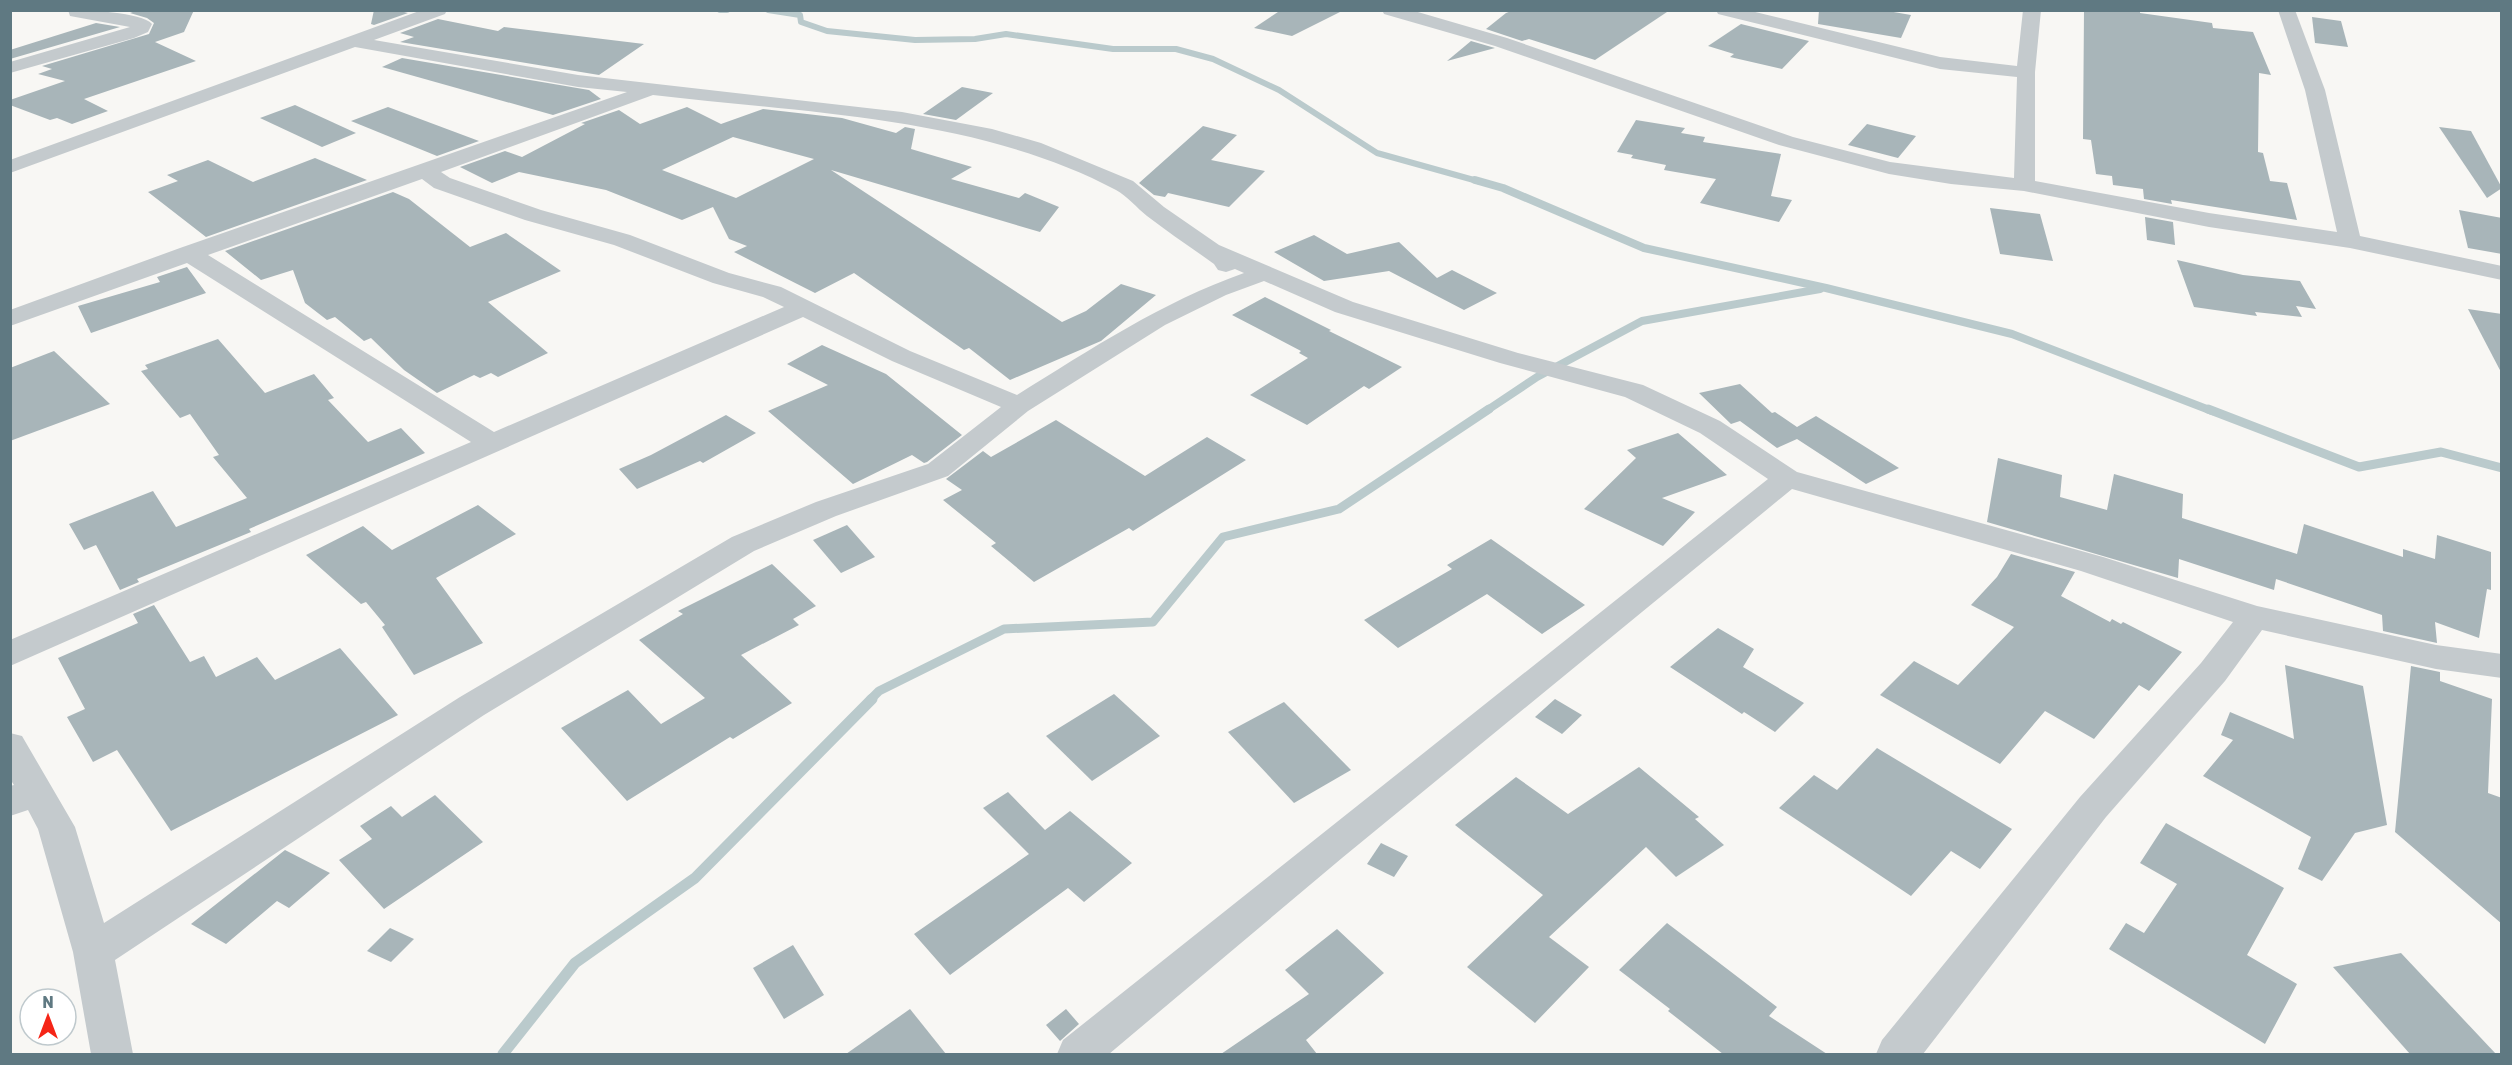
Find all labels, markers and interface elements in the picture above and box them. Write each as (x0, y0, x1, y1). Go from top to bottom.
north arrow (18, 987, 78, 1047)
text: N (42, 993, 54, 1012)

